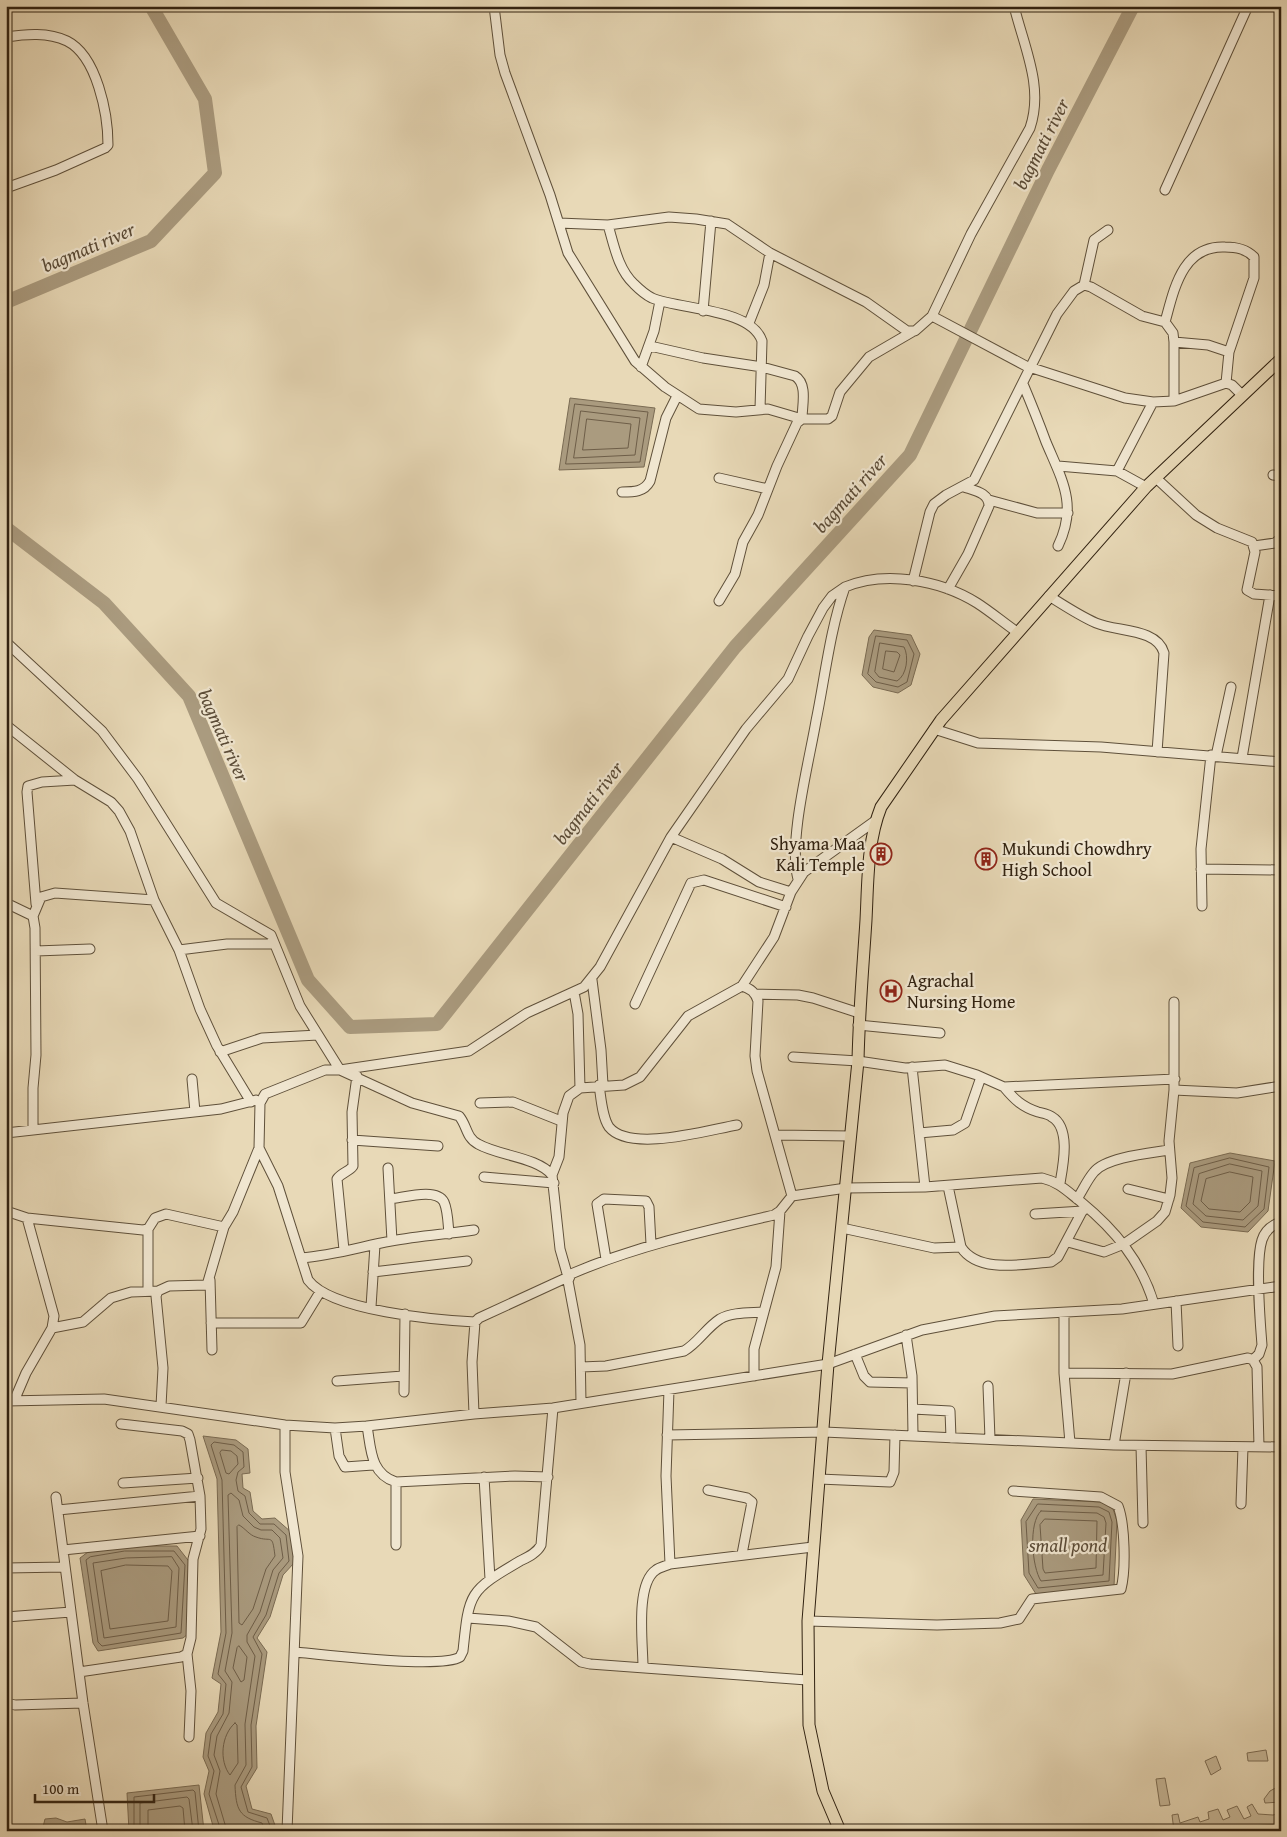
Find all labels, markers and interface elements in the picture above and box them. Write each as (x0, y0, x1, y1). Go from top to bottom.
water label: bagmati river (1006, 93, 1076, 194)
water label: bagmati river (37, 214, 140, 279)
water label: bagmati river (806, 446, 894, 539)
water label: bagmati river (191, 684, 257, 787)
water label: bagmati river (546, 755, 630, 851)
place label: Shyama Maa Kali Temple (770, 830, 865, 878)
place label: Mukundi Chowdhry High School (1002, 835, 1152, 883)
building icon: Shyama Maa Kali Temple (869, 842, 893, 866)
building icon: Mukundi Chowdhry High School (974, 847, 998, 871)
place label: Agrachal Nursing Home (907, 967, 1015, 1015)
hospital icon: Agrachal Nursing Home (879, 979, 903, 1003)
water label: small pond (1028, 1531, 1107, 1559)
scale bar (35, 1772, 154, 1804)
text: 100 m (42, 1778, 80, 1799)

